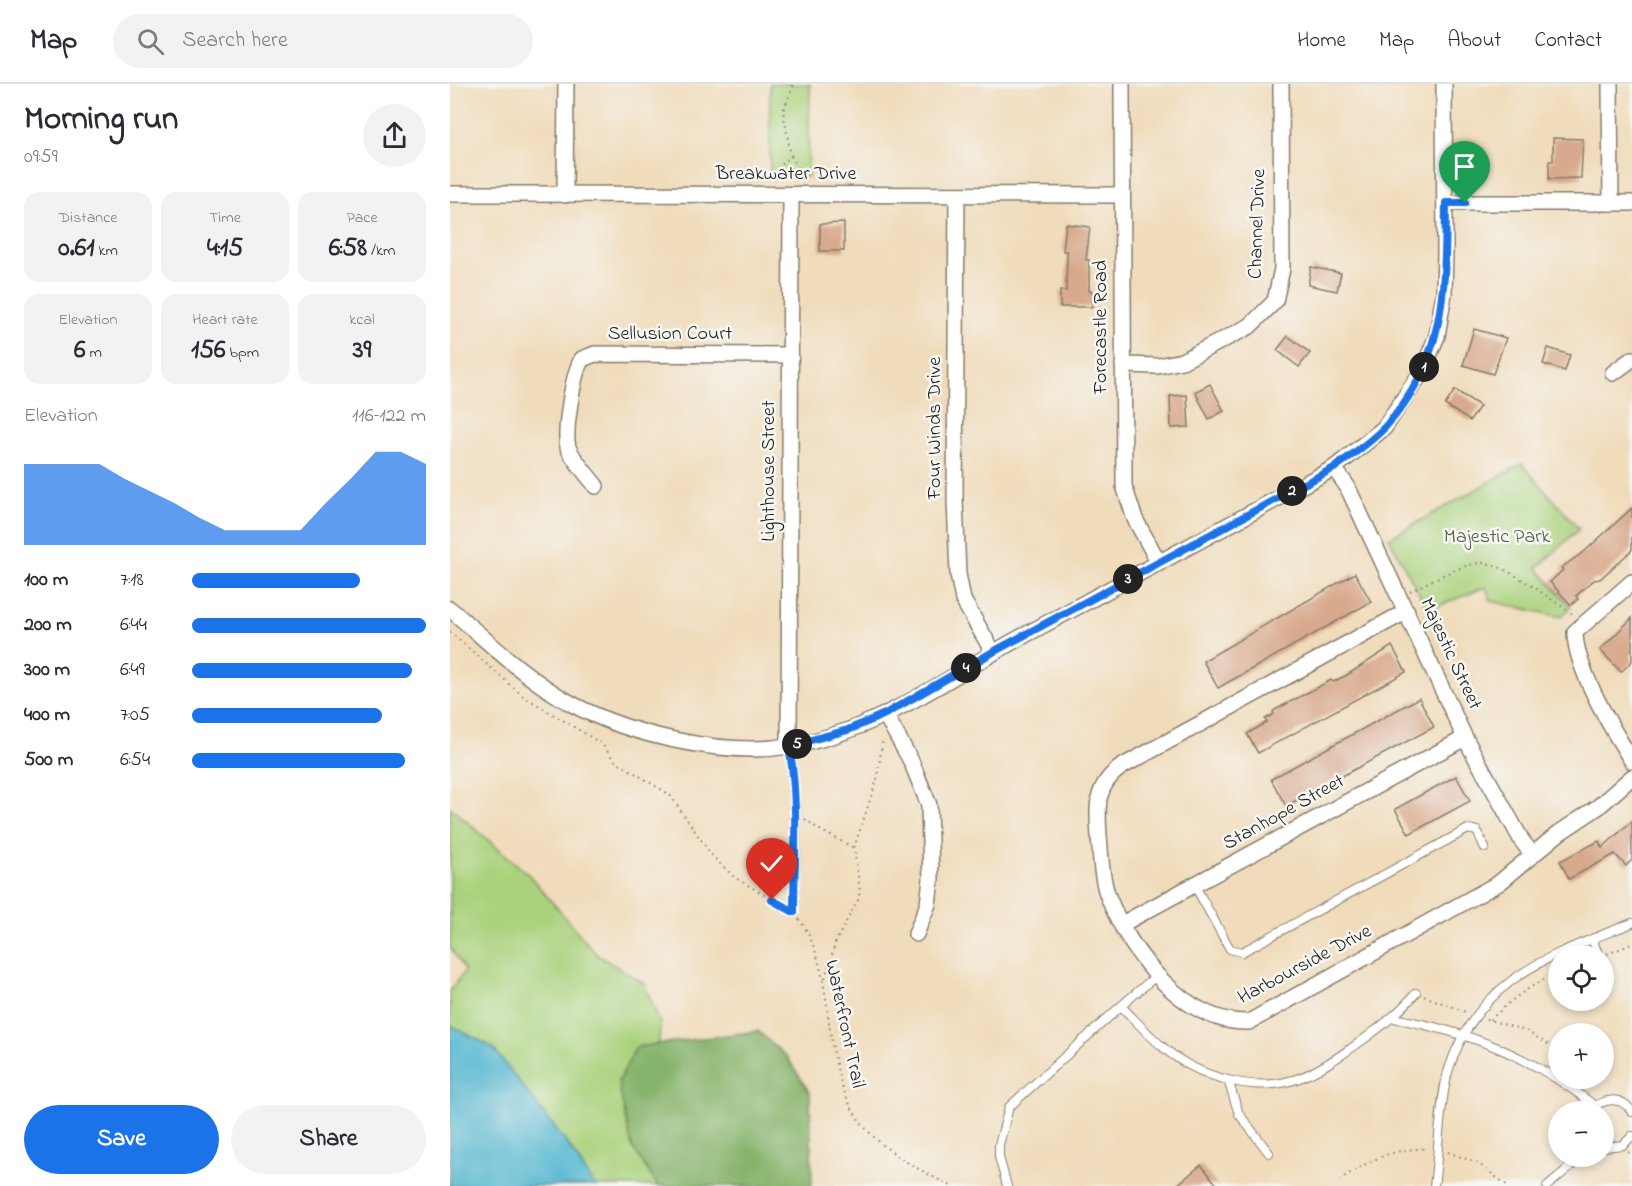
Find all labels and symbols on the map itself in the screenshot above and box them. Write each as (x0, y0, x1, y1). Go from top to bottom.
pin (1439, 141, 1490, 203)
street label: Breakwater Drive (715, 160, 856, 189)
street label: Channel Drive (1242, 168, 1274, 280)
street label: Forecastle Road (1087, 260, 1116, 395)
street label: Sellusion Court (608, 320, 733, 349)
pin: 1 (1409, 352, 1439, 382)
street label: Four Winds Drive (921, 357, 950, 500)
street label: Lighthouse Street (755, 400, 785, 542)
pin: 2 (1277, 476, 1307, 506)
park label: Majestic Park (1444, 523, 1550, 552)
pin: 3 (1113, 564, 1143, 594)
street label: Majestic Street (1411, 593, 1489, 715)
pin: 4 (951, 653, 981, 683)
pin: 5 (782, 729, 812, 759)
street label: Stanhope Street (1218, 767, 1350, 858)
pin (746, 838, 797, 900)
street label: Harbourside Drive (1233, 917, 1377, 1013)
street label: Waterfront Trail (816, 957, 872, 1091)

